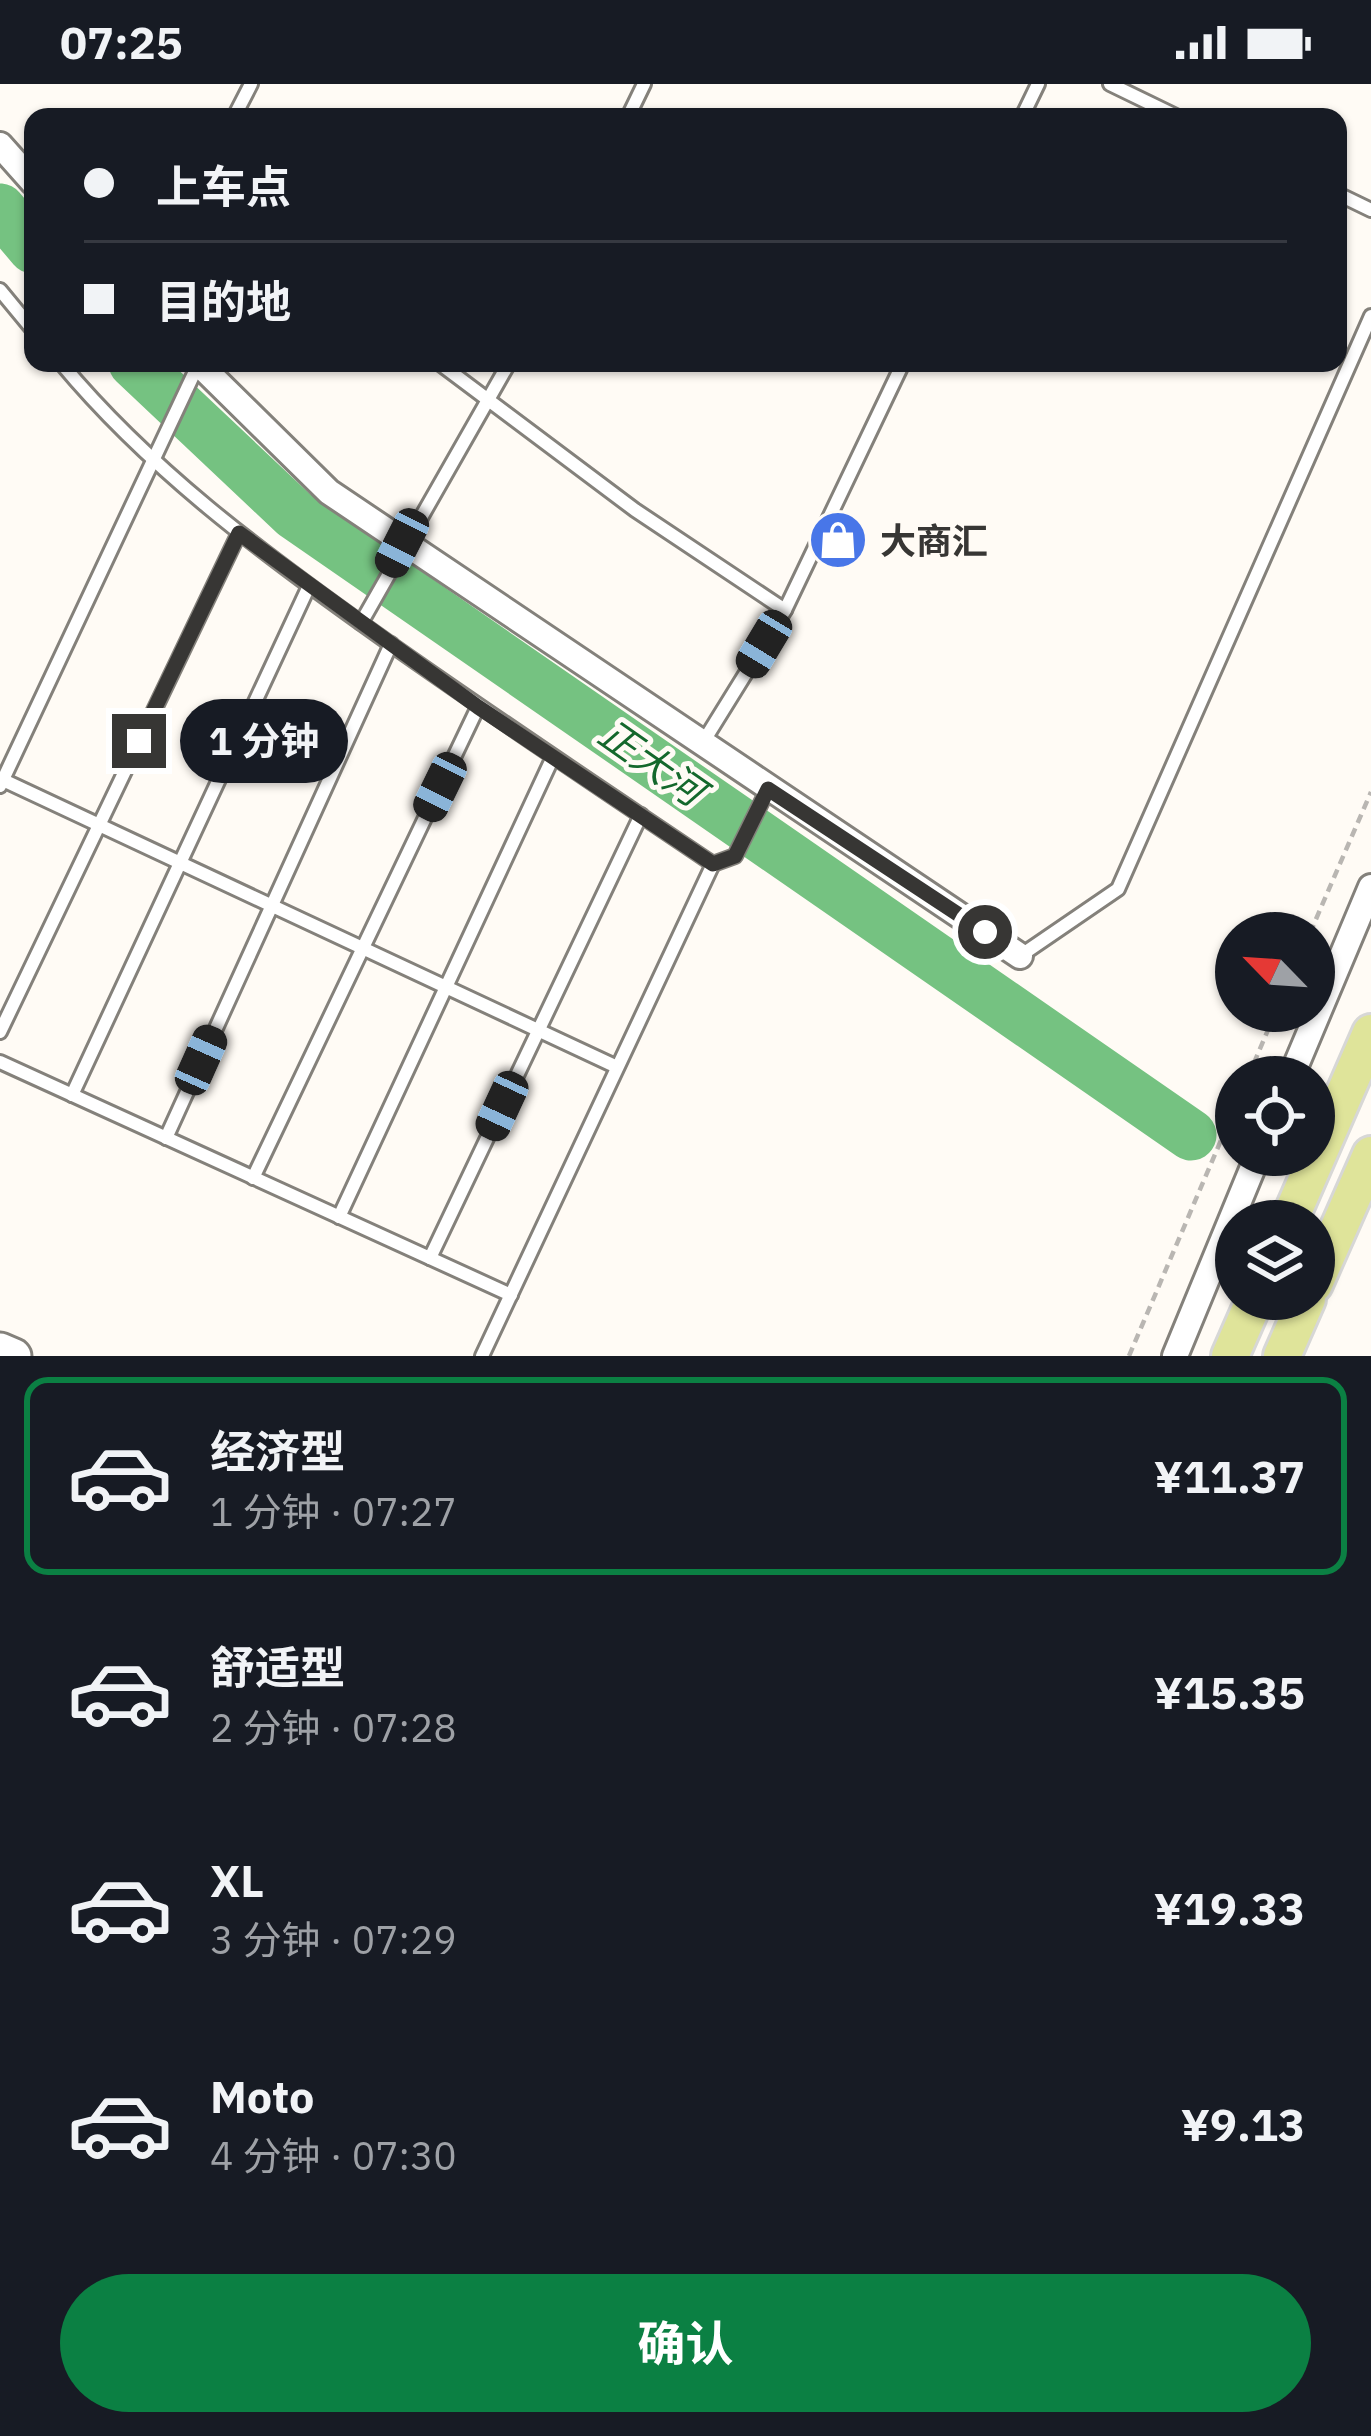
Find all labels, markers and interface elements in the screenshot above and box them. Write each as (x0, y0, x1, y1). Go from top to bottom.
text: 07:25 (60, 13, 183, 71)
text: 上车点 (156, 157, 291, 215)
text: 目的地 (156, 272, 291, 330)
car (370, 503, 434, 583)
shop icon: 大商汇 (807, 509, 869, 571)
place label: 大商汇 (880, 517, 988, 564)
car (730, 604, 798, 684)
callout: 1 分钟 (181, 699, 349, 783)
water label: 正大河 (589, 708, 720, 820)
route end (112, 714, 166, 768)
text: 1 分钟 (209, 715, 319, 766)
car (408, 747, 472, 827)
route start (958, 905, 1012, 959)
north arrow (1215, 912, 1335, 1032)
map controls (1215, 912, 1335, 1320)
car (170, 1020, 232, 1100)
button: locate (1215, 1056, 1335, 1176)
car (470, 1066, 534, 1146)
button: layers (1215, 1200, 1335, 1320)
icon: car (66, 1422, 174, 1530)
text: 经济型 (210, 1422, 345, 1480)
text: ¥11.37 (1154, 1447, 1305, 1505)
text: 1 分钟 · 07:27 (210, 1486, 457, 1537)
icon: car (66, 1638, 174, 1746)
text: 舒适型 (210, 1638, 345, 1696)
text: ¥15.35 (1154, 1663, 1305, 1721)
text: 2 分钟 · 07:28 (210, 1702, 457, 1753)
text: XL (210, 1851, 264, 1909)
icon: car (66, 1854, 174, 1962)
text: ¥19.33 (1154, 1879, 1305, 1937)
text: 3 分钟 · 07:29 (210, 1914, 457, 1965)
text: Moto (210, 2067, 314, 2125)
icon: car (66, 2070, 174, 2178)
text: ¥9.13 (1181, 2095, 1305, 2153)
text: 4 分钟 · 07:30 (210, 2130, 457, 2181)
button: 确认 (60, 2274, 1311, 2412)

